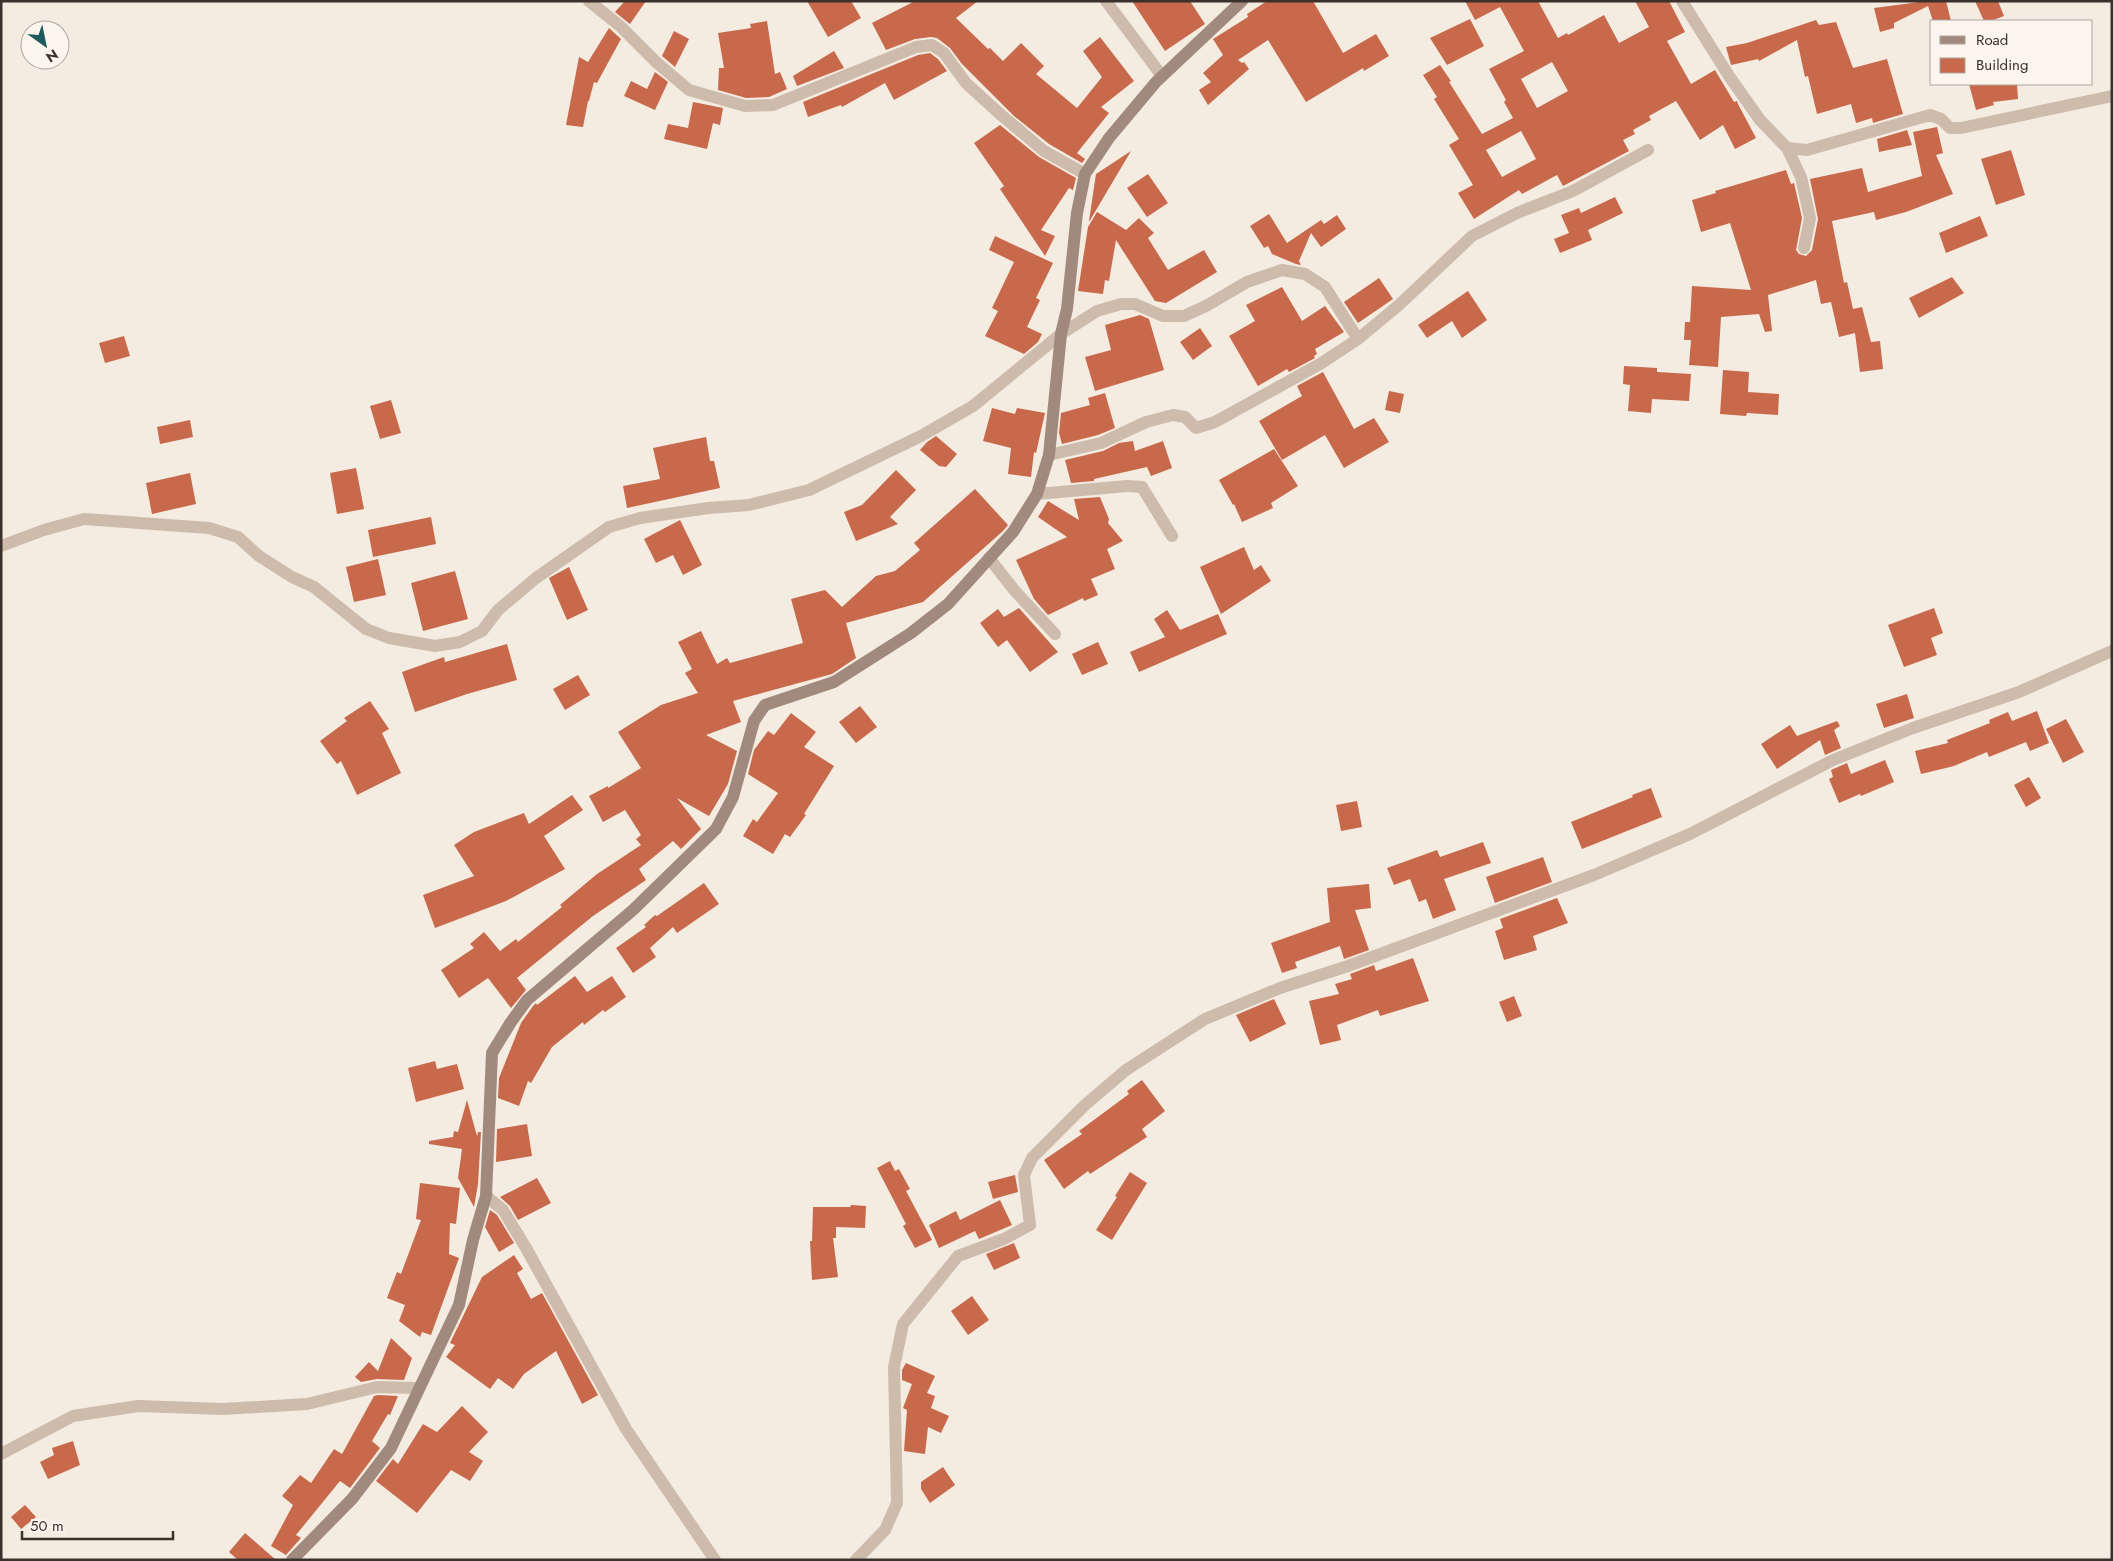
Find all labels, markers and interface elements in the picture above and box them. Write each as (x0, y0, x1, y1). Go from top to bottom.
north arrow (20, 20, 70, 70)
legend (1930, 20, 2093, 85)
text: Road (1976, 29, 2008, 51)
text: N (42, 44, 62, 67)
text: Building (1976, 54, 2028, 76)
scale bar (22, 1508, 174, 1540)
text: 50 m (30, 1515, 64, 1537)

